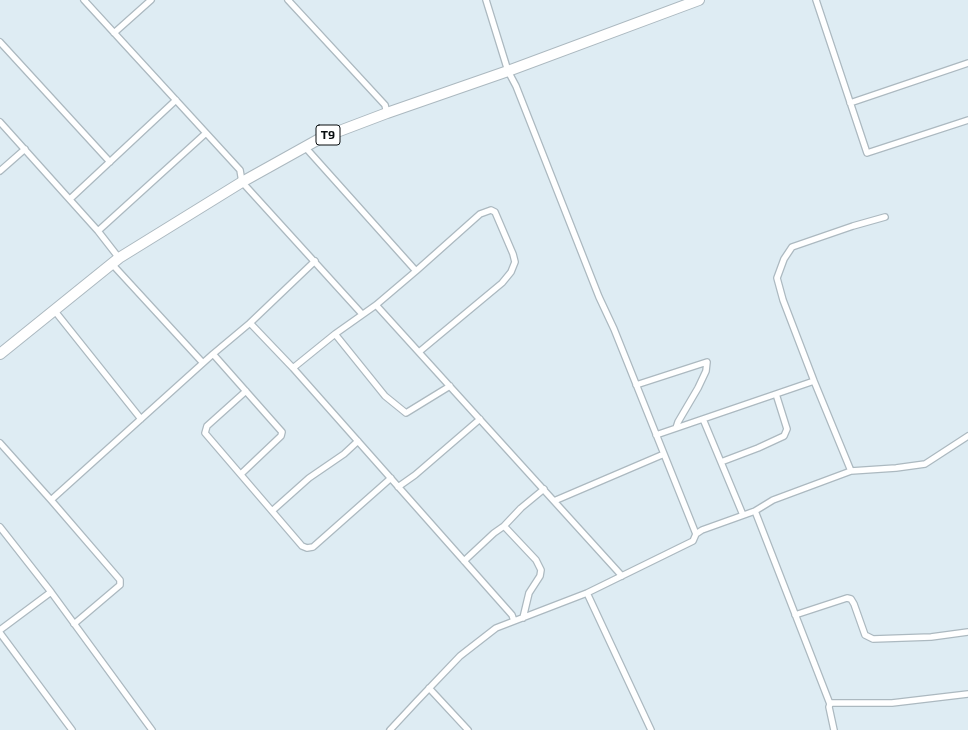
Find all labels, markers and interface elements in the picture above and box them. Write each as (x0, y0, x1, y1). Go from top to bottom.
road number: T9 (316, 125, 340, 145)

